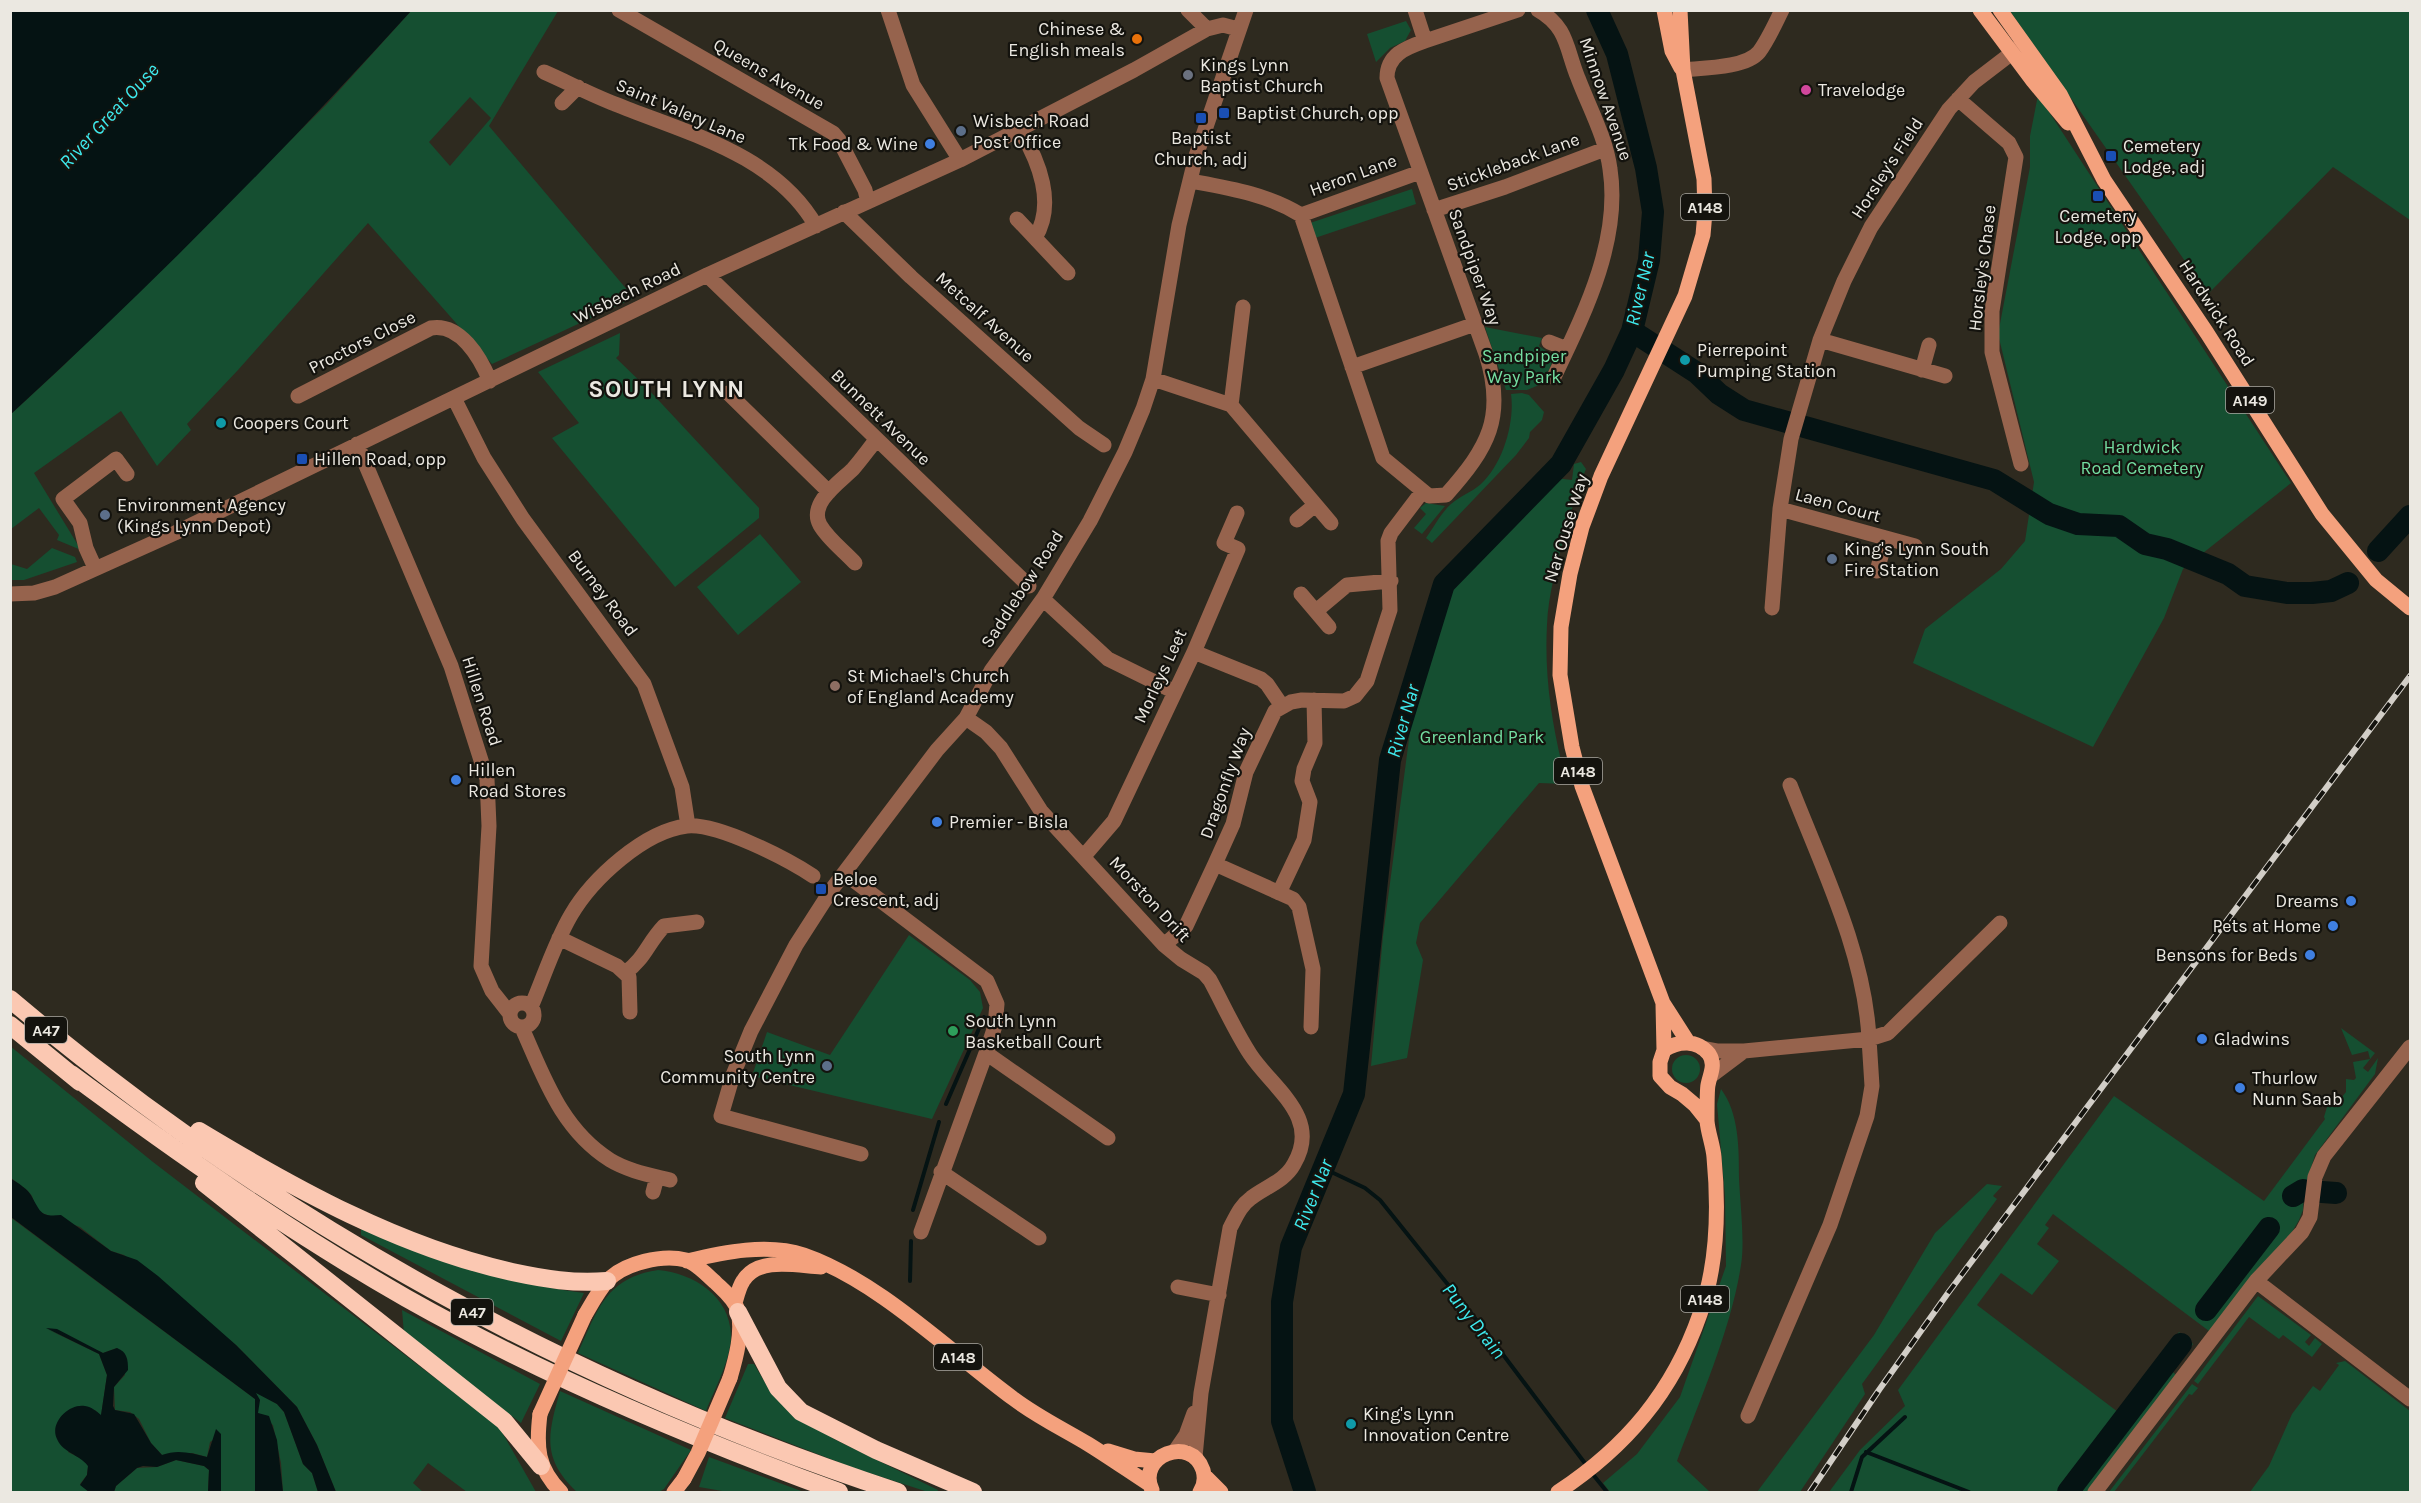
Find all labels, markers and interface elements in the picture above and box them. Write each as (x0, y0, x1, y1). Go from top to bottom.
place label: Chinese & English meals (1008, 18, 1125, 61)
marker: Chinese & English meals (1130, 32, 1144, 46)
street label: Queens Avenue (709, 33, 829, 115)
street label: Minnow Avenue (1575, 35, 1637, 163)
place label: Kings Lynn Baptist Church (1200, 54, 1324, 97)
water label: River Great Ouse (54, 58, 164, 174)
marker: Kings Lynn Baptist Church (1181, 68, 1195, 82)
street label: Saint Valery Lane (613, 74, 749, 148)
place label: Travelodge (1818, 79, 1905, 101)
marker: Travelodge (1799, 83, 1813, 97)
place label: Baptist Church, opp (1236, 102, 1399, 124)
marker: Baptist Church, opp (1217, 106, 1231, 120)
place label: Wisbech Road Post Office (973, 110, 1090, 153)
marker: Baptist Church, adj (1194, 111, 1208, 125)
street label: Horsley's Field (1846, 113, 1928, 223)
marker: Wisbech Road Post Office (954, 124, 968, 138)
place label: Baptist Church, adj (1154, 127, 1248, 170)
street label: Stickleback Lane (1444, 128, 1582, 196)
place label: Tk Food & Wine (789, 133, 918, 155)
place label: Cemetery Lodge, adj (2123, 135, 2206, 178)
marker: Tk Food & Wine (923, 137, 937, 151)
street label: Heron Lane (1306, 149, 1400, 201)
marker: Cemetery Lodge, adj (2104, 149, 2118, 163)
marker: Cemetery Lodge, opp (2091, 189, 2105, 203)
road number: A148 (1681, 194, 1729, 220)
street label: Horsley's Chase (1963, 204, 2001, 332)
place label: Cemetery Lodge, opp (2054, 205, 2142, 248)
street label: Sandpiper Way (1444, 206, 1507, 329)
water label: River Nar (1620, 249, 1660, 328)
street label: Hardwick Road (2174, 256, 2260, 370)
street label: Wisbech Road (570, 258, 684, 328)
street label: Metcalf Avenue (931, 267, 1039, 367)
street label: Proctors Close (305, 306, 419, 378)
place label: Pierrepoint Pumping Station (1697, 339, 1836, 382)
park label: Sandpiper Way Park (1482, 345, 1567, 388)
marker: Pierrepoint Pumping Station (1678, 353, 1692, 367)
street label: Bunnett Avenue (827, 364, 935, 470)
district label: SOUTH LYNN (588, 375, 746, 403)
road number: A149 (2226, 387, 2274, 413)
place label: Coopers Court (233, 412, 349, 434)
marker: Coopers Court (214, 416, 228, 430)
park label: Hardwick Road Cemetery (2081, 436, 2204, 479)
place label: Hillen Road, opp (314, 448, 446, 470)
marker: Hillen Road, opp (295, 452, 309, 466)
street label: Nar Ouse Way (1539, 470, 1593, 585)
street label: Laen Court (1793, 483, 1883, 527)
place label: Environment Agency (Kings Lynn Depot) (117, 494, 286, 537)
marker: Environment Agency (Kings Lynn Depot) (98, 508, 112, 522)
street label: Saddlebow Road (976, 526, 1068, 652)
place label: King's Lynn South Fire Station (1844, 538, 1989, 581)
street label: Burney Road (563, 545, 643, 641)
marker: King's Lynn South Fire Station (1825, 552, 1839, 566)
street label: Morleys Leet (1129, 625, 1192, 727)
street label: Hillen Road (457, 653, 507, 749)
place label: St Michael's Church of England Academy (847, 665, 1014, 708)
marker: St Michael's Church of England Academy (828, 679, 842, 693)
water label: River Nar (1382, 681, 1425, 760)
street label: Dragonfly Way (1195, 724, 1256, 842)
park label: Greenland Park (1420, 726, 1544, 748)
road number: A148 (1554, 758, 1602, 784)
place label: Hillen Road Stores (468, 759, 566, 802)
marker: Hillen Road Stores (449, 773, 463, 787)
place label: Premier - Bisla (949, 811, 1068, 833)
marker: Premier - Bisla (930, 815, 944, 829)
street label: Morston Drift (1105, 851, 1196, 947)
place label: Beloe Crescent, adj (833, 868, 940, 911)
marker: Beloe Crescent, adj (814, 882, 828, 896)
place label: Dreams (2275, 890, 2339, 912)
marker: Dreams (2344, 894, 2358, 908)
place label: Pets at Home (2212, 915, 2321, 937)
marker: Pets at Home (2326, 919, 2340, 933)
place label: Bensons for Beds (2155, 944, 2298, 966)
marker: Bensons for Beds (2303, 948, 2317, 962)
place label: South Lynn Basketball Court (965, 1010, 1102, 1053)
road number: A47 (25, 1017, 67, 1043)
marker: South Lynn Basketball Court (946, 1024, 960, 1038)
place label: Gladwins (2214, 1028, 2290, 1050)
marker: Gladwins (2195, 1032, 2209, 1046)
place label: South Lynn Community Centre (660, 1045, 815, 1088)
marker: South Lynn Community Centre (820, 1059, 834, 1073)
place label: Thurlow Nunn Saab (2252, 1067, 2343, 1110)
marker: Thurlow Nunn Saab (2233, 1081, 2247, 1095)
water label: River Nar (1288, 1155, 1338, 1234)
water label: Puny Drain (1437, 1279, 1511, 1363)
road number: A148 (1681, 1286, 1729, 1312)
road number: A47 (451, 1299, 493, 1325)
road number: A148 (934, 1344, 982, 1370)
place label: King's Lynn Innovation Centre (1363, 1403, 1509, 1446)
marker: King's Lynn Innovation Centre (1344, 1417, 1358, 1431)

